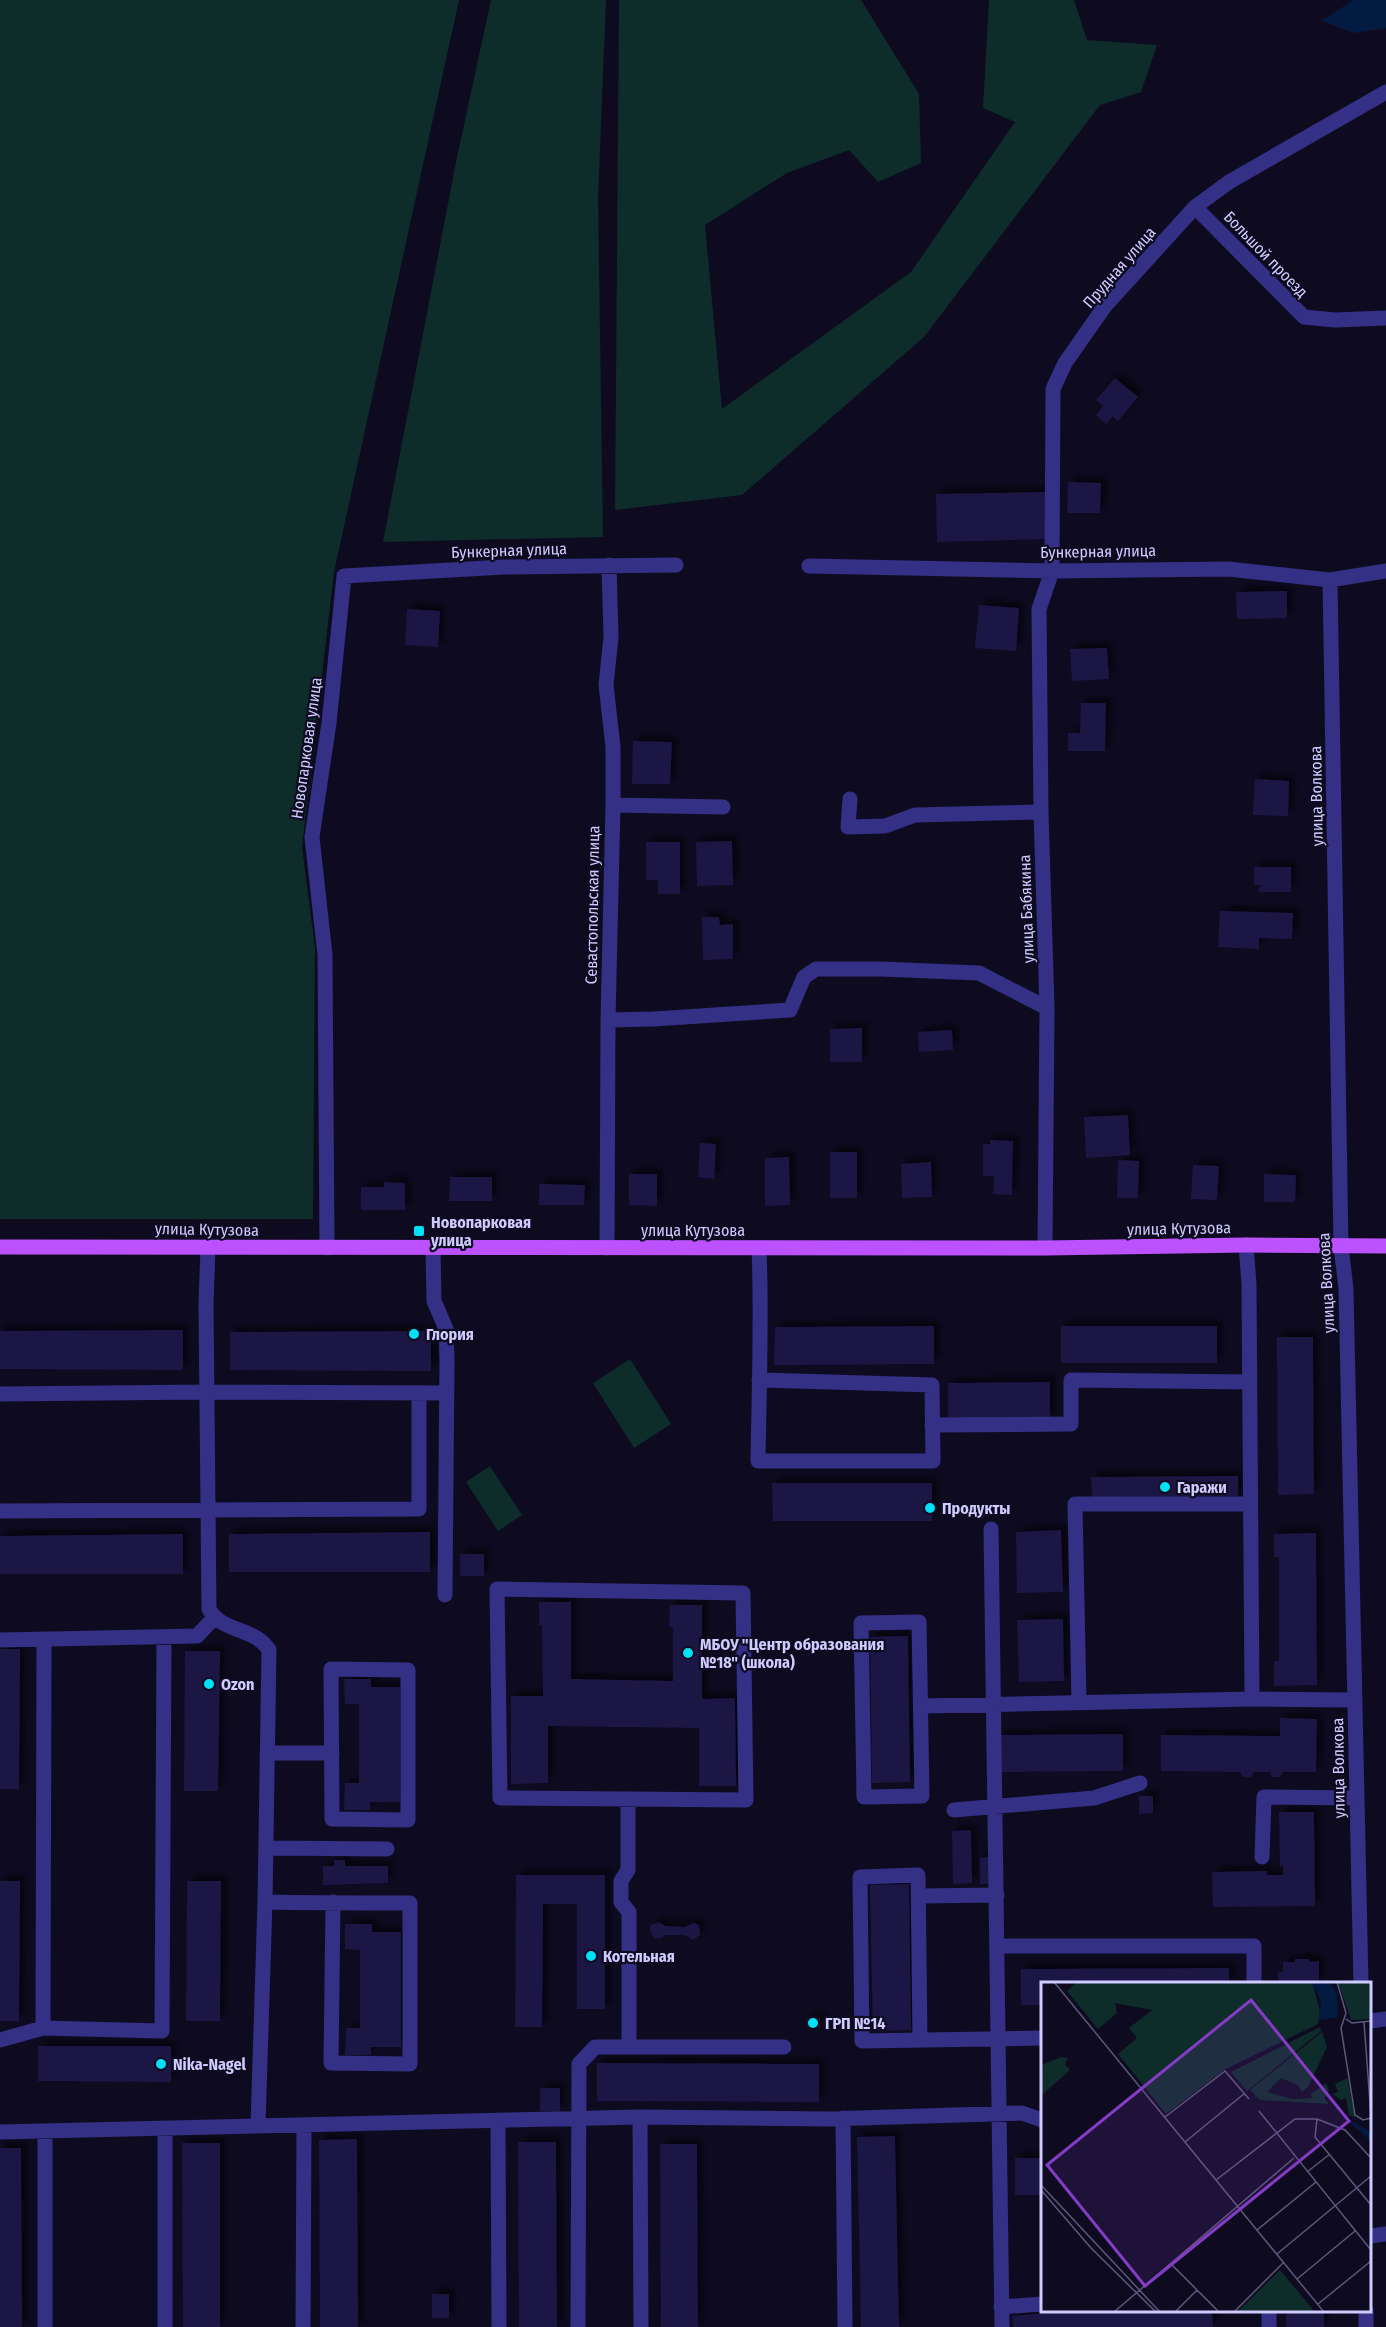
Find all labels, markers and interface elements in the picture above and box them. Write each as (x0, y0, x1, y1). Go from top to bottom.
street label: Большой проезд (1220, 207, 1312, 301)
street label: Прудная улица (1079, 223, 1160, 312)
street label: Бункерная улица (451, 539, 567, 562)
street label: Бункерная улица (1040, 541, 1156, 562)
street label: Новопарковая улица (287, 676, 326, 820)
street label: улица Волкова (1306, 745, 1327, 846)
street label: Севастопольская улица (582, 825, 603, 985)
street label: улица Бабякина (1015, 854, 1038, 964)
place label: Новопарковая улица (430, 1213, 531, 1250)
street label: улица Кутузова (1127, 1218, 1231, 1239)
street label: улица Кутузова (155, 1219, 259, 1240)
street label: улица Кутузова (641, 1221, 745, 1240)
marker: Новопарковая улица (412, 1224, 426, 1238)
street label: улица Волкова (1314, 1232, 1339, 1334)
place label: Глория (426, 1325, 474, 1344)
marker: Глория (407, 1327, 421, 1341)
place label: Гаражи (1177, 1478, 1227, 1497)
marker: Гаражи (1158, 1480, 1172, 1494)
place label: Продукты (942, 1499, 1010, 1518)
marker: Продукты (923, 1501, 937, 1515)
place label: МБОУ "Центр образования №18" (школа) (700, 1635, 884, 1672)
marker: МБОУ "Центр образования №18" (школа) (681, 1646, 695, 1660)
place label: Ozon (221, 1675, 254, 1694)
marker: Ozon (202, 1677, 216, 1691)
street label: улица Волкова (1328, 1717, 1349, 1818)
place label: Котельная (603, 1947, 675, 1966)
marker: Котельная (584, 1949, 598, 1963)
inset map (1041, 1982, 1371, 2312)
place label: ГРП №14 (825, 2014, 885, 2033)
marker: ГРП №14 (806, 2016, 820, 2030)
place label: Nika-Nagel (173, 2055, 247, 2074)
marker: Nika-Nagel (154, 2057, 168, 2071)

